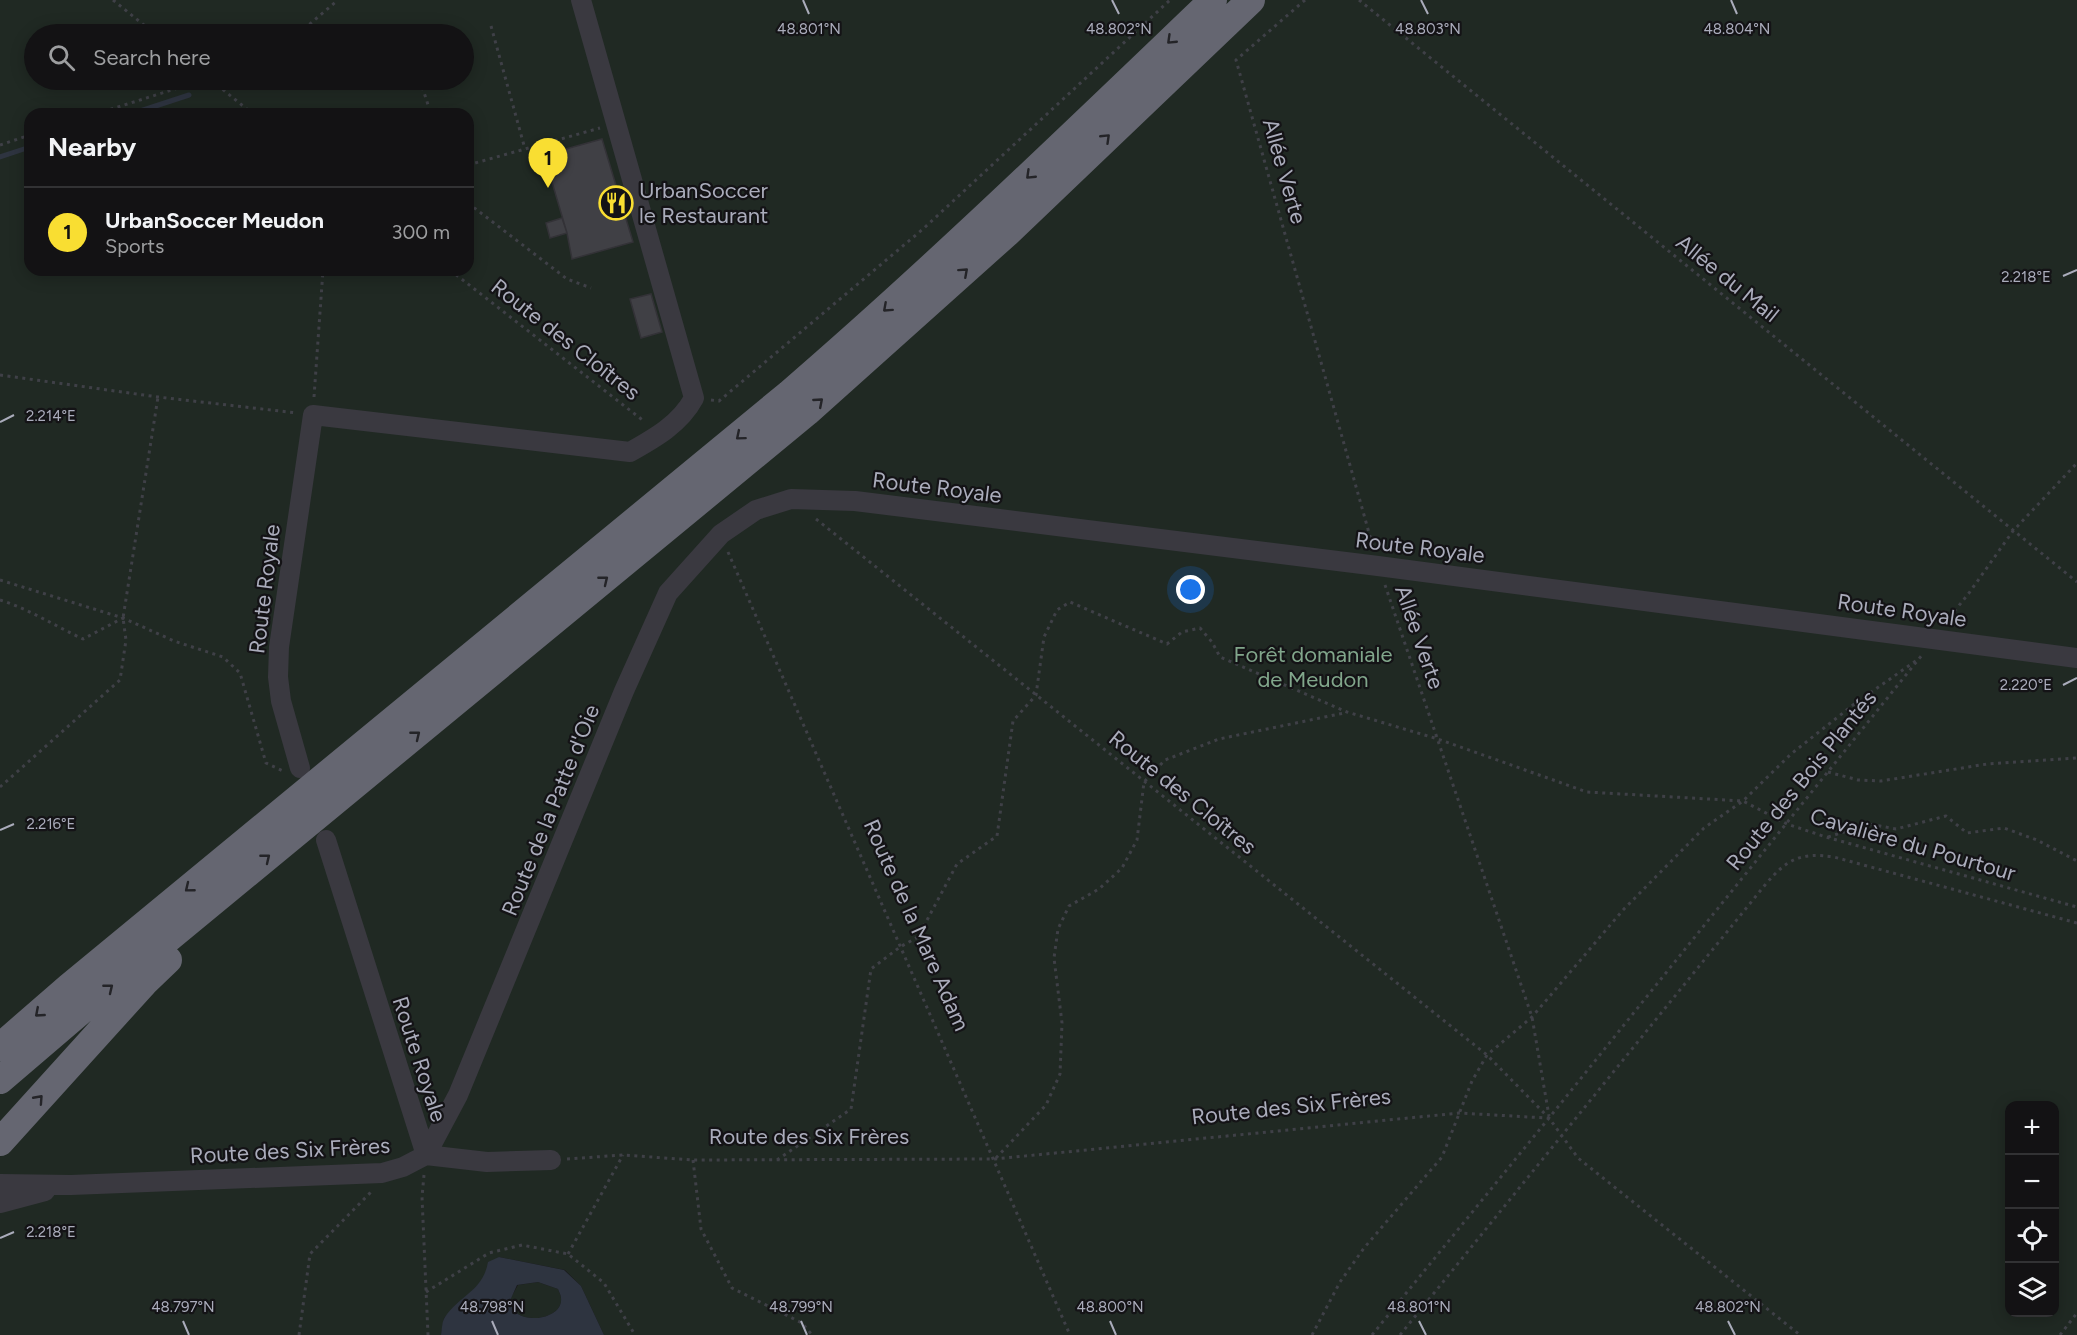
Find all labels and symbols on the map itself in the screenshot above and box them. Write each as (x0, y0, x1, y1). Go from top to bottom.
text: 48.801°N (777, 20, 841, 38)
text: 48.802°N (1086, 20, 1152, 38)
text: 48.803°N (1395, 20, 1461, 38)
text: 48.804°N (1704, 20, 1770, 38)
one-way arrow (1167, 33, 1178, 44)
street label: Allée Verte (1257, 115, 1312, 227)
one-way arrow (1100, 134, 1110, 145)
pin: 1 (528, 138, 568, 188)
one-way arrow (1026, 168, 1037, 179)
place label: UrbanSoccer le Restaurant (639, 177, 768, 229)
restaurant icon: UrbanSoccer le Restaurant (598, 185, 634, 221)
street label: Allée du Mail (1671, 229, 1785, 328)
one-way arrow (957, 268, 968, 279)
text: 2.218°E (2001, 268, 2051, 286)
street label: Route des Cloîtres (486, 273, 646, 406)
one-way arrow (883, 301, 893, 312)
one-way arrow (812, 398, 823, 409)
text: 2.214°E (26, 407, 76, 425)
one-way arrow (736, 429, 747, 440)
street label: Route Royale (871, 466, 1003, 509)
street label: Route Royale (243, 523, 286, 655)
street label: Route Royale (1354, 526, 1486, 569)
your location (1176, 575, 1205, 604)
one-way arrow (598, 576, 609, 587)
street label: Allée Verte (1389, 582, 1450, 693)
street label: Route Royale (1836, 588, 1968, 633)
park label: Forêt domaniale de Meudon (1234, 641, 1392, 693)
text: 2.220°E (2000, 676, 2052, 694)
street label: Route des Bois Plantés (1721, 685, 1882, 876)
street label: Route de la Patte d'Oie (496, 701, 605, 920)
street label: Route des Cloîtres (1104, 725, 1262, 860)
one-way arrow (410, 731, 421, 742)
street label: Cavalière du Pourtour (1807, 802, 2019, 887)
text: 2.216°E (27, 815, 76, 833)
street label: Route de la Mare Adam (858, 815, 975, 1035)
one-way arrow (259, 855, 270, 866)
one-way arrow (185, 881, 196, 892)
one-way arrow (102, 984, 113, 995)
street label: Route Royale (387, 993, 452, 1125)
one-way arrow (35, 1006, 46, 1017)
street label: Route des Six Frères (1190, 1083, 1392, 1130)
one-way arrow (32, 1095, 43, 1106)
street label: Route des Six Frères (709, 1123, 909, 1150)
street label: Route des Six Frères (189, 1132, 391, 1169)
text: 2.218°E (26, 1223, 76, 1241)
text: 48.797°N (151, 1298, 215, 1316)
text: 48.798°N (460, 1298, 524, 1316)
text: 48.799°N (769, 1298, 833, 1316)
text: 48.800°N (1076, 1298, 1144, 1316)
text: 48.801°N (1387, 1298, 1451, 1316)
text: 48.802°N (1695, 1298, 1761, 1316)

